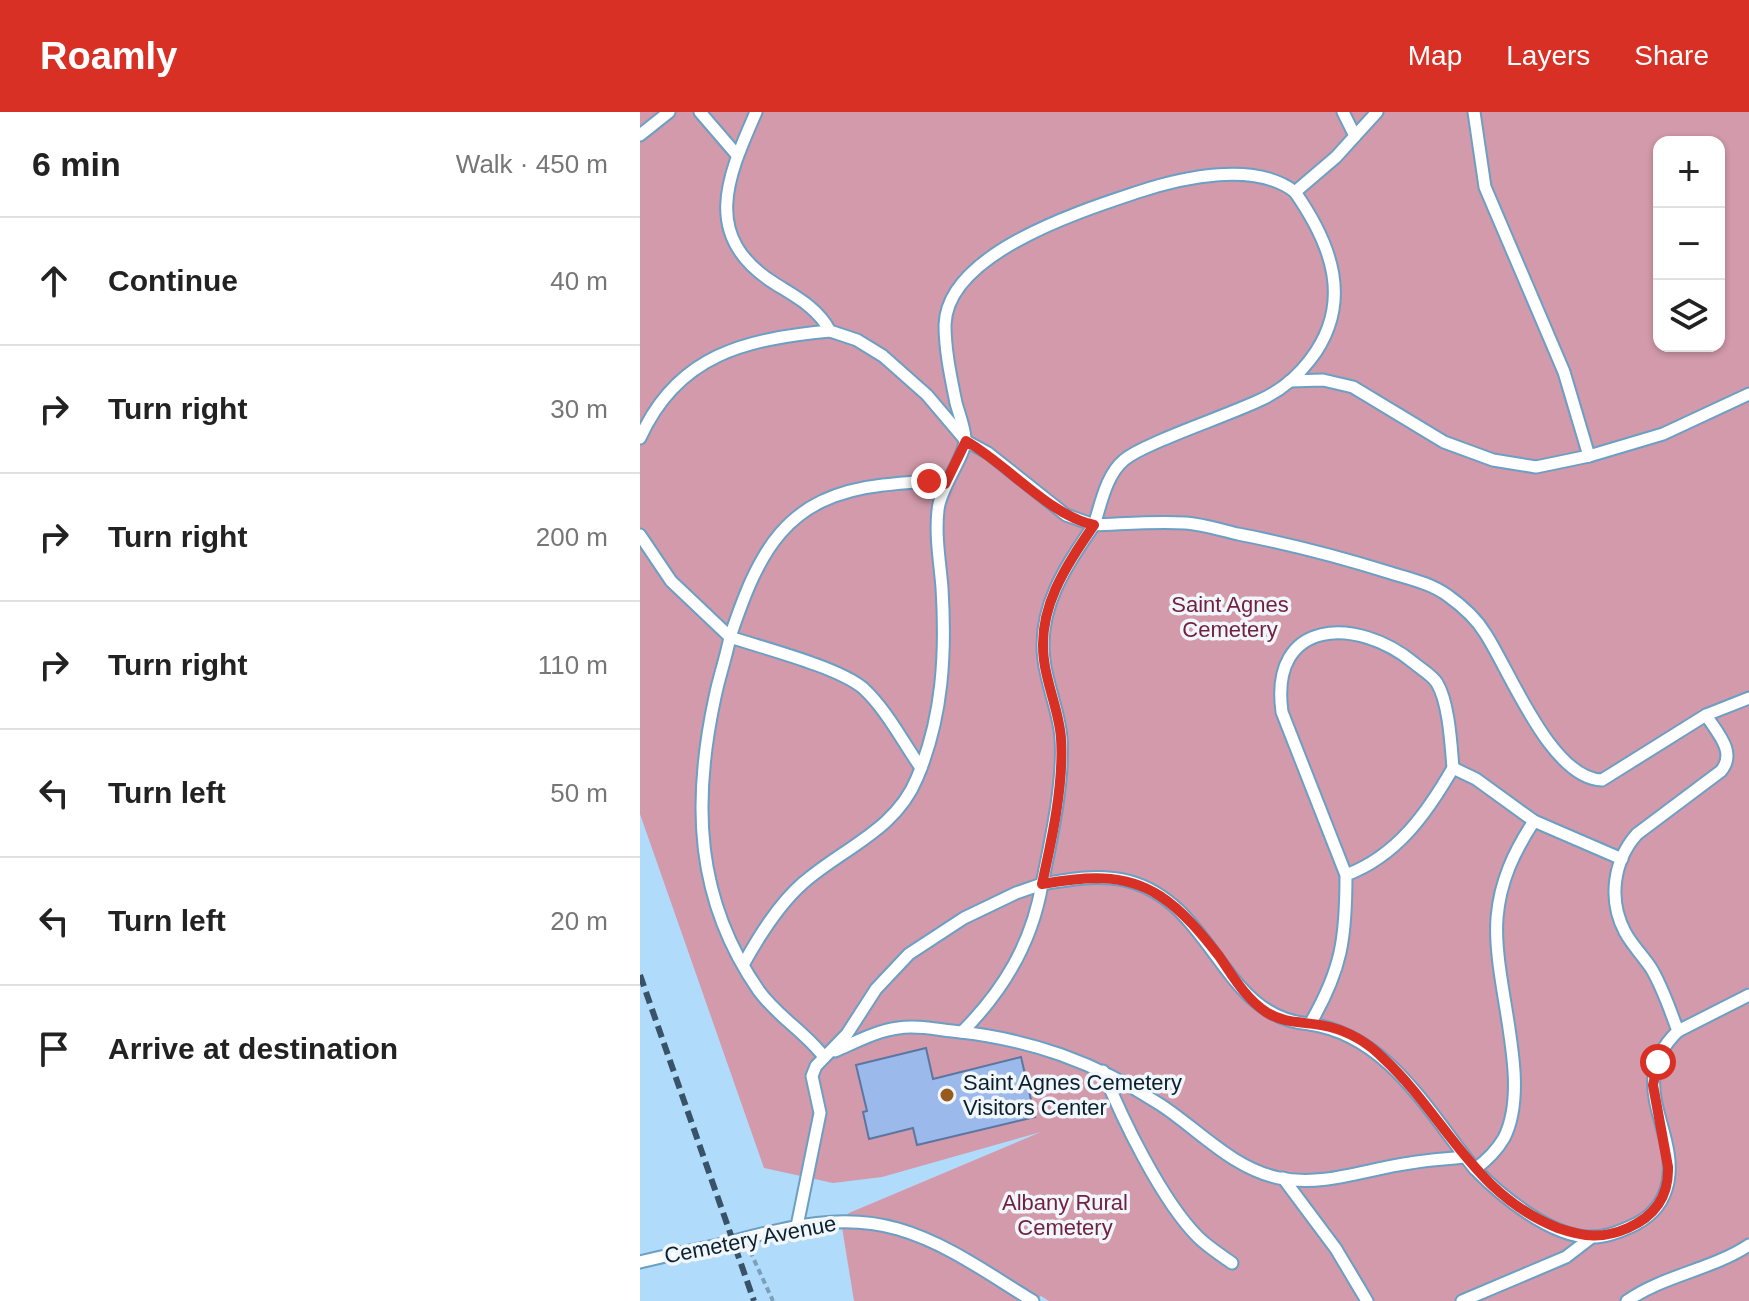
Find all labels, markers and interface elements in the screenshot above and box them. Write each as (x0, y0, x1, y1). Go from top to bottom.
text: Roamly (40, 35, 177, 77)
text: Map (1408, 40, 1462, 71)
text: Layers (1506, 40, 1590, 71)
text: Share (1634, 40, 1709, 71)
map controls (1653, 136, 1725, 352)
button: + (1653, 136, 1725, 208)
text: 6 min (32, 145, 121, 183)
text: Walk · 450 m (456, 149, 608, 179)
button: − (1653, 208, 1725, 280)
icon: ahead (32, 259, 76, 303)
text: Continue (108, 264, 238, 297)
text: 40 m (550, 266, 608, 296)
button: layers (1653, 280, 1725, 352)
icon: right (32, 387, 76, 431)
text: Turn right (108, 392, 247, 425)
text: 30 m (550, 394, 608, 424)
route end (911, 463, 947, 499)
icon: right (32, 515, 76, 559)
text: Turn right (108, 520, 247, 553)
text: 200 m (536, 522, 608, 552)
park label: Saint Agnes Cemetery (1171, 592, 1289, 642)
icon: right (32, 643, 76, 687)
text: Turn right (108, 648, 247, 681)
text: 110 m (538, 650, 608, 680)
icon: left (32, 771, 76, 815)
text: Turn left (108, 776, 226, 809)
text: 50 m (550, 778, 608, 808)
icon: left (32, 899, 76, 943)
text: Turn left (108, 904, 226, 937)
text: 20 m (550, 906, 608, 936)
icon: arrive (32, 1027, 76, 1071)
text: Arrive at destination (108, 1032, 398, 1065)
route start (1640, 1044, 1676, 1080)
place label: Saint Agnes Cemetery Visitors Center (963, 1070, 1182, 1120)
marker: Saint Agnes Cemetery Visitors Center (938, 1086, 956, 1104)
park label: Albany Rural Cemetery (1002, 1190, 1128, 1240)
street label: Cemetery Avenue (662, 1211, 838, 1268)

